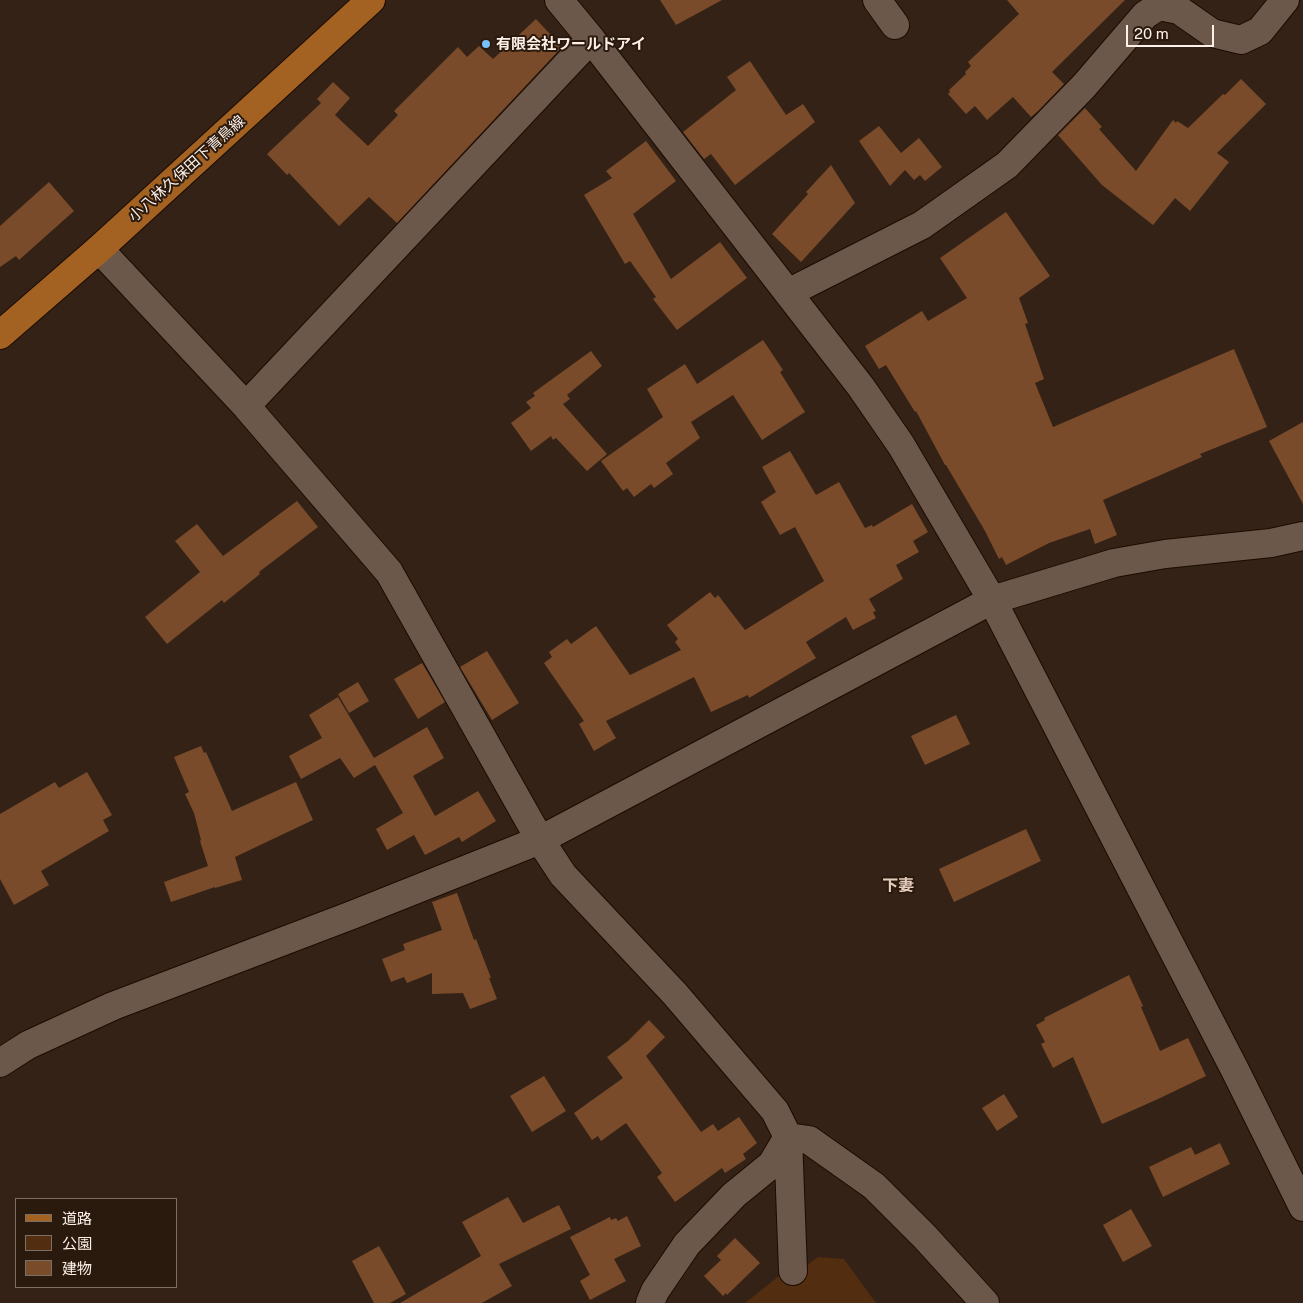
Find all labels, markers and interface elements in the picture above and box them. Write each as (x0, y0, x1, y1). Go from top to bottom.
scale bar (1128, 15, 1216, 47)
text: 20 m (1134, 25, 1169, 42)
place label: 有限会社ワールドアイ (496, 35, 646, 53)
marker: 有限会社ワールドアイ (480, 38, 492, 50)
street label: 小八林久保田下青鳥線 (125, 112, 249, 226)
district label: 下妻 (882, 876, 914, 896)
legend (15, 1198, 178, 1288)
text: 道路 (62, 1210, 92, 1227)
text: 公園 (62, 1235, 92, 1252)
text: 建物 (62, 1260, 92, 1277)

